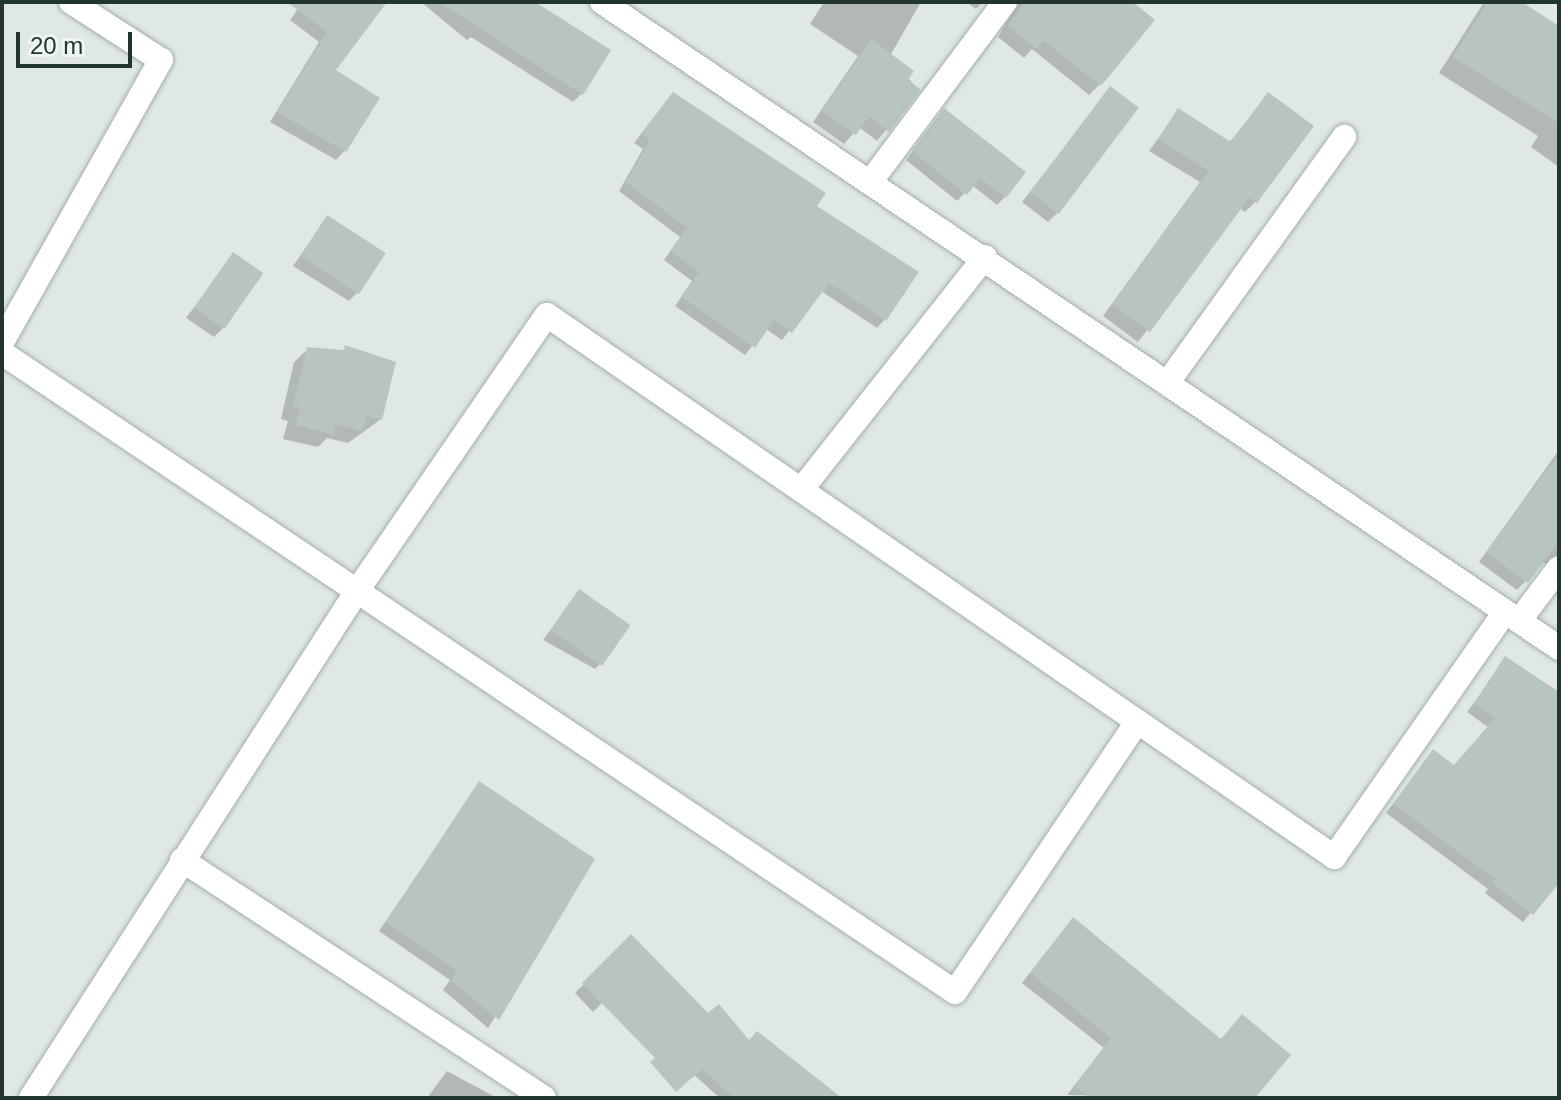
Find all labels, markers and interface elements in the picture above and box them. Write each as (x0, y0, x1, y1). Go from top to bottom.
scale bar (20, 16, 136, 66)
text: 20 m (30, 32, 83, 59)

